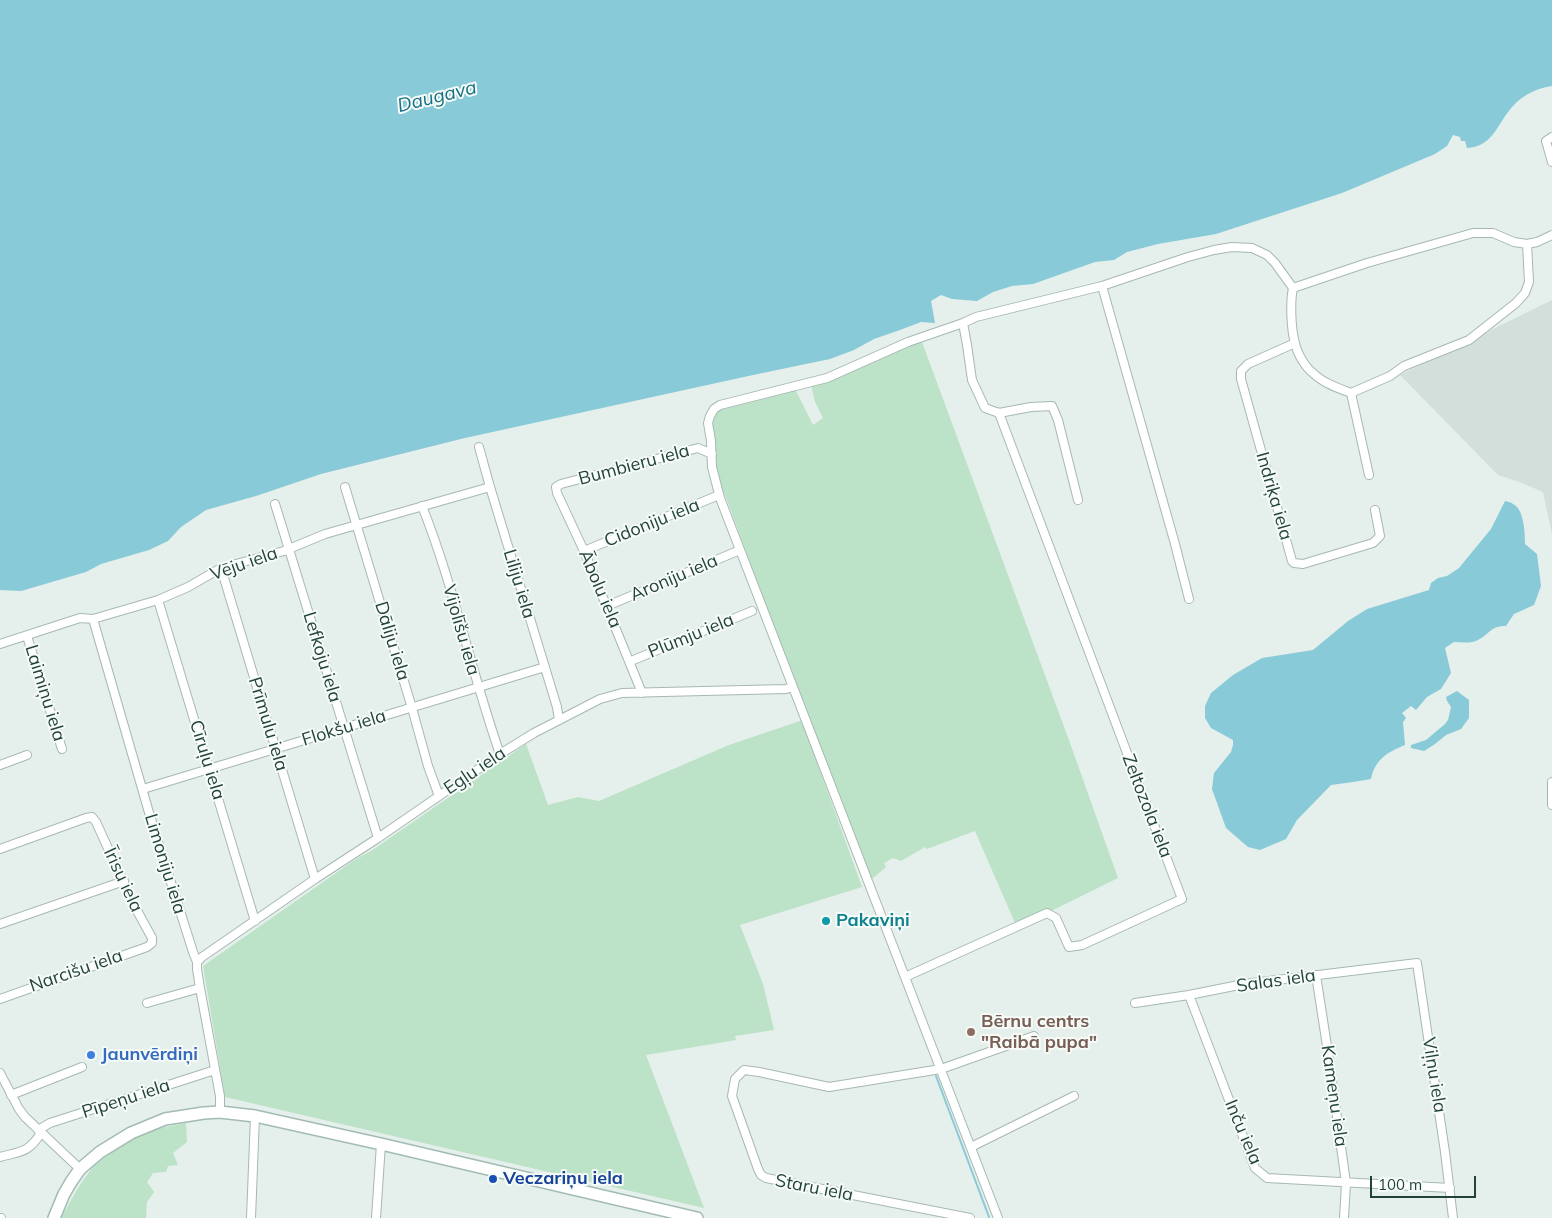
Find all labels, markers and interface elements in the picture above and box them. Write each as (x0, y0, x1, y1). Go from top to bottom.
water label: Daugava (395, 76, 479, 118)
street label: Bumbieru iela (576, 440, 692, 490)
street label: Indriķa iela (1251, 449, 1297, 543)
street label: Cidoniju iela (601, 494, 703, 552)
street label: Vēju iela (207, 542, 281, 586)
street label: Liliju iela (498, 547, 540, 621)
street label: Ābolu iela (574, 547, 626, 631)
street label: Aroniju iela (627, 550, 721, 606)
street label: Vijolīšu iela (438, 582, 484, 678)
street label: Dāliju iela (370, 599, 414, 683)
street label: Lefkoju iela (298, 609, 346, 705)
street label: Plūmju iela (645, 609, 737, 663)
street label: Laimiņu iela (20, 642, 70, 744)
street label: Prīmulu iela (243, 674, 293, 774)
street label: Flokšu iela (299, 705, 389, 751)
street label: Cīruļu iela (185, 718, 229, 802)
street label: Egļu iela (440, 743, 510, 799)
street label: Zeltozola iela (1117, 751, 1177, 861)
street label: Limoniju iela (140, 811, 190, 917)
street label: Īrisu iela (99, 844, 147, 916)
place label: Pakaviņi (836, 910, 910, 932)
marker: Pakaviņi (820, 915, 832, 927)
street label: Narcišu iela (27, 945, 125, 997)
street label: Salas iela (1235, 965, 1317, 997)
place label: Bērnu centrs "Raibā pupa" (981, 1011, 1097, 1054)
marker: Bērnu centrs "Raibā pupa" (965, 1026, 977, 1038)
street label: Viļņu iela (1417, 1036, 1451, 1114)
place label: Jaunvērdiņi (101, 1044, 198, 1066)
street label: Kameņu iela (1316, 1044, 1352, 1148)
marker: Jaunvērdiņi (85, 1049, 97, 1061)
street label: Pīpeņu iela (79, 1075, 173, 1123)
street label: Inču iela (1220, 1096, 1266, 1168)
scale bar (1372, 1166, 1478, 1198)
place label: Veczariņu iela (503, 1168, 623, 1190)
street label: Staru iela (773, 1170, 855, 1206)
marker: Veczariņu iela (487, 1173, 499, 1185)
text: 100 m (1378, 1175, 1422, 1194)

